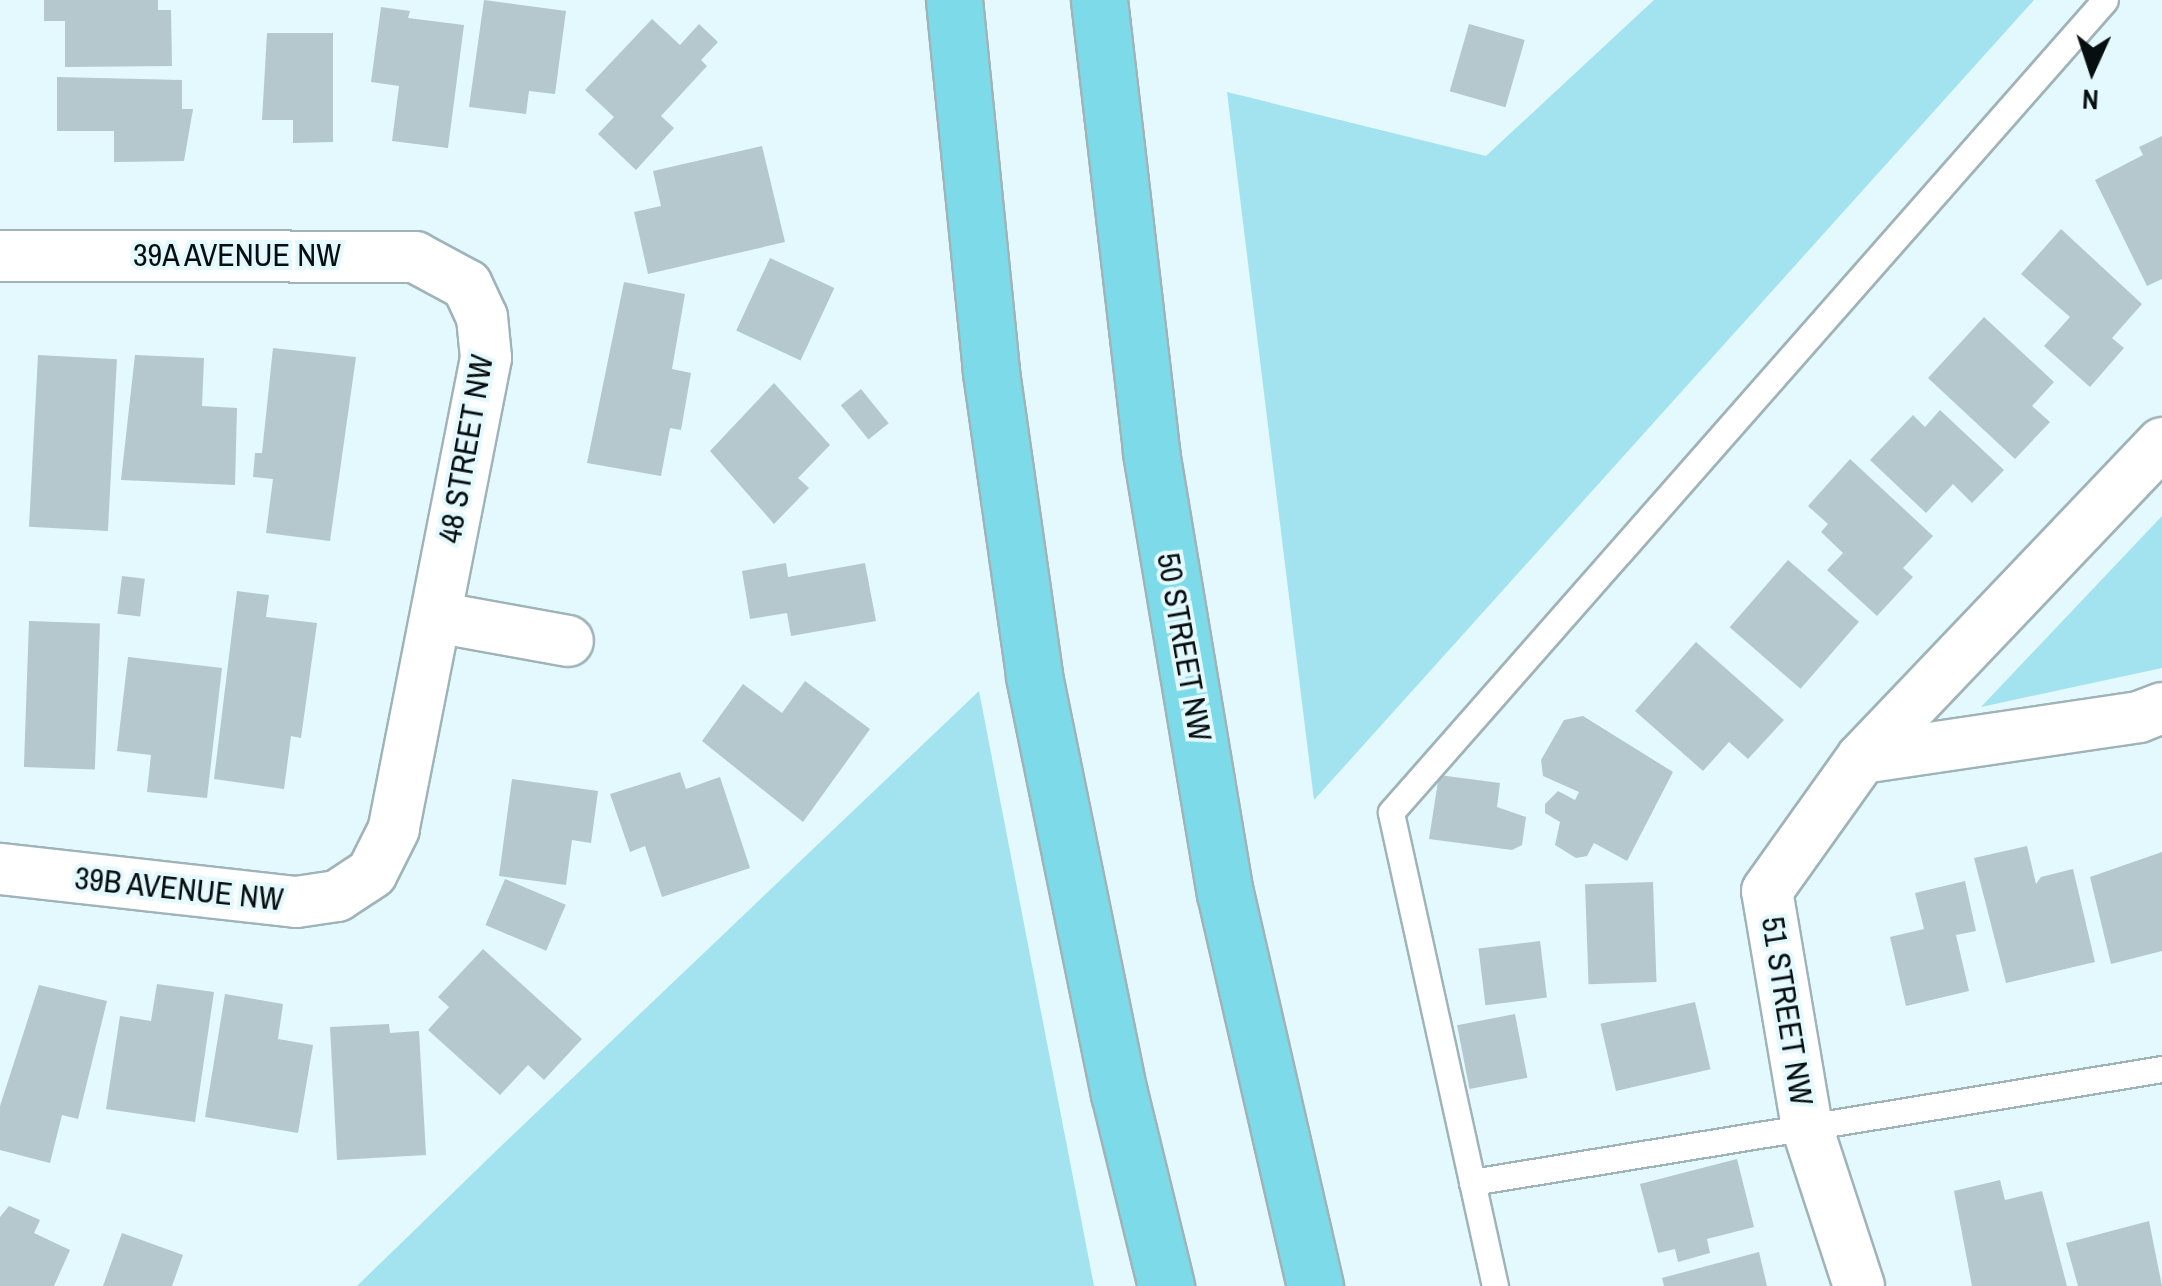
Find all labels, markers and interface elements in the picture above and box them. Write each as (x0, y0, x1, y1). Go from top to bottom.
north arrow (2042, 20, 2142, 120)
text: N (2081, 81, 2100, 119)
street label: 39A AVENUE NW (132, 236, 342, 274)
street label: 48 STREET NW (431, 352, 501, 546)
street label: 50 STREET NW (1149, 550, 1219, 744)
street label: 39B AVENUE NW (72, 859, 286, 919)
street label: 51 STREET NW (1753, 914, 1821, 1108)

